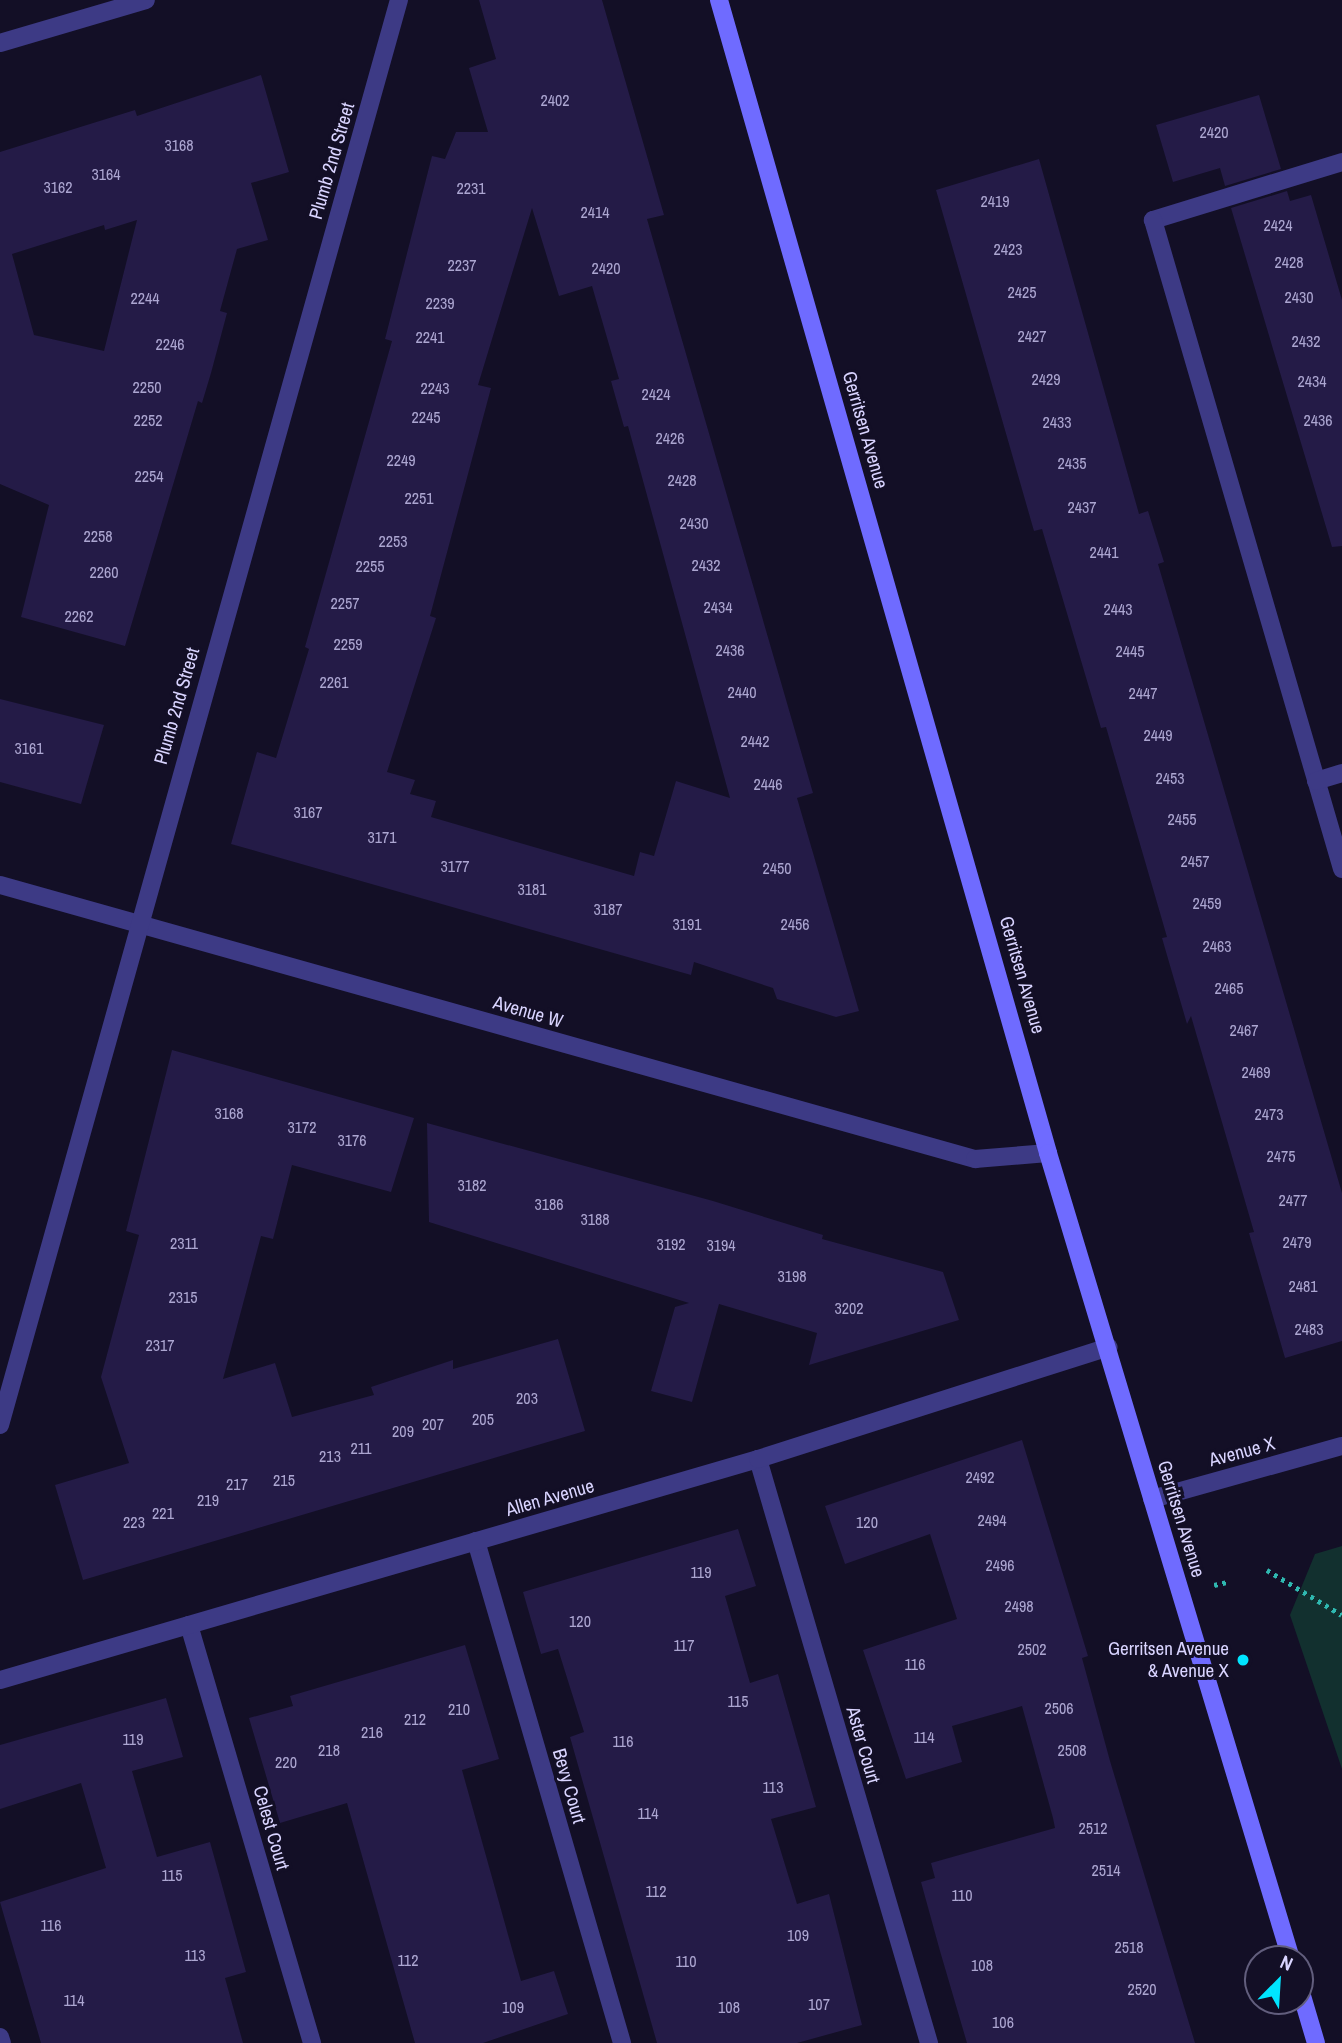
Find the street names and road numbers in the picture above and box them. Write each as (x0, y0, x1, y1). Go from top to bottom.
street label: Plumb 2nd Street (304, 100, 360, 222)
street label: Gerritsen Avenue (837, 368, 893, 492)
street label: Plumb 2nd Street (149, 645, 205, 767)
street label: Gerritsen Avenue (994, 913, 1050, 1037)
street label: Avenue W (490, 991, 566, 1033)
street label: Avenue X (1207, 1432, 1277, 1472)
street label: Gerritsen Avenue (1152, 1457, 1210, 1581)
street label: Allen Avenue (503, 1474, 597, 1522)
street label: Aster Court (841, 1704, 885, 1786)
street label: Bevy Court (547, 1746, 591, 1826)
street label: Celest Court (248, 1783, 294, 1873)

